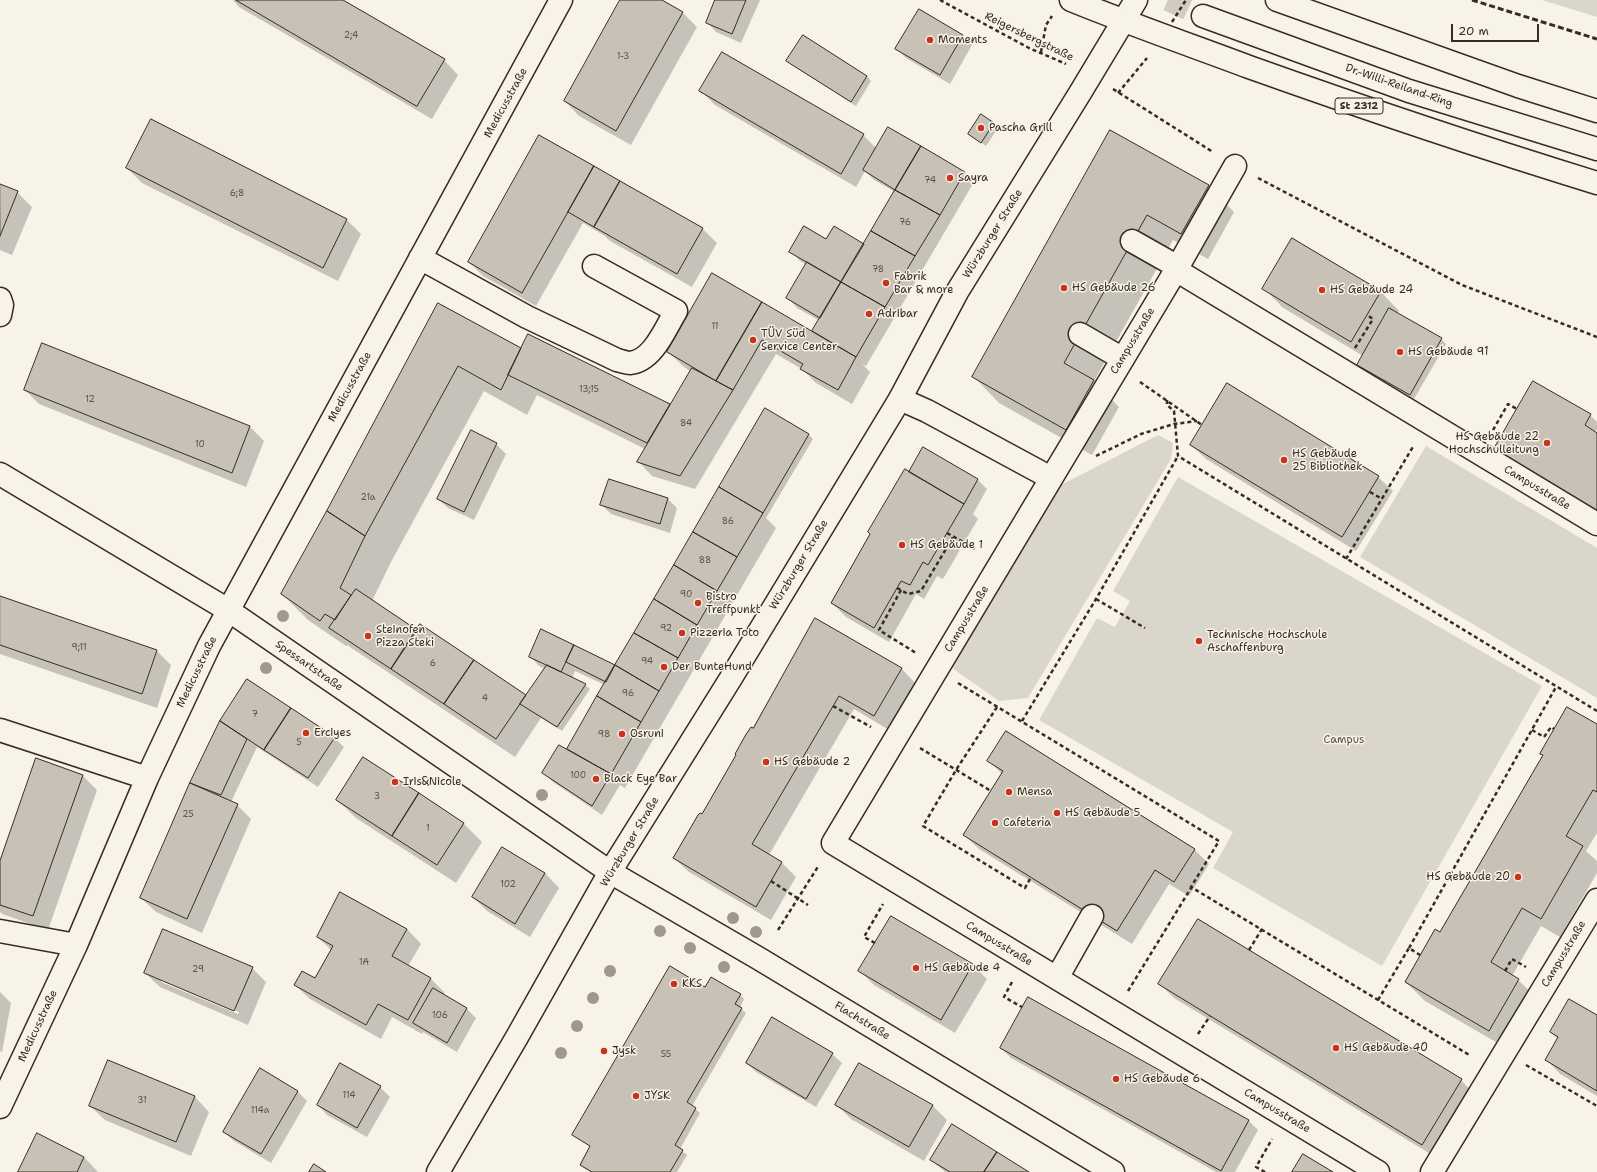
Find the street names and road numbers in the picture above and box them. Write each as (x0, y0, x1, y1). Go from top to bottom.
street label: Reigersbergstraße (982, 10, 1076, 64)
street label: Dr.-Willi-Reiland-Ring (1343, 61, 1455, 111)
street label: Medicusstraße (481, 66, 531, 140)
road number: St 2312 (1335, 98, 1383, 114)
street label: Würzburger Straße (960, 187, 1026, 281)
street label: Campusstraße (1108, 305, 1158, 377)
street label: Medicusstraße (325, 350, 375, 424)
street label: Campusstraße (1501, 463, 1573, 513)
street label: Würzburger Straße (767, 518, 831, 612)
street label: Campusstraße (942, 583, 992, 655)
street label: Medicusstraße (174, 634, 220, 710)
street label: Spessartstraße (273, 638, 345, 694)
street label: Würzburger Straße (598, 795, 662, 889)
street label: Campusstraße (1539, 918, 1589, 990)
street label: Campusstraße (963, 919, 1035, 969)
street label: Medicusstraße (16, 988, 60, 1064)
street label: Flachstraße (832, 999, 892, 1043)
street label: Campusstraße (1241, 1086, 1313, 1136)

